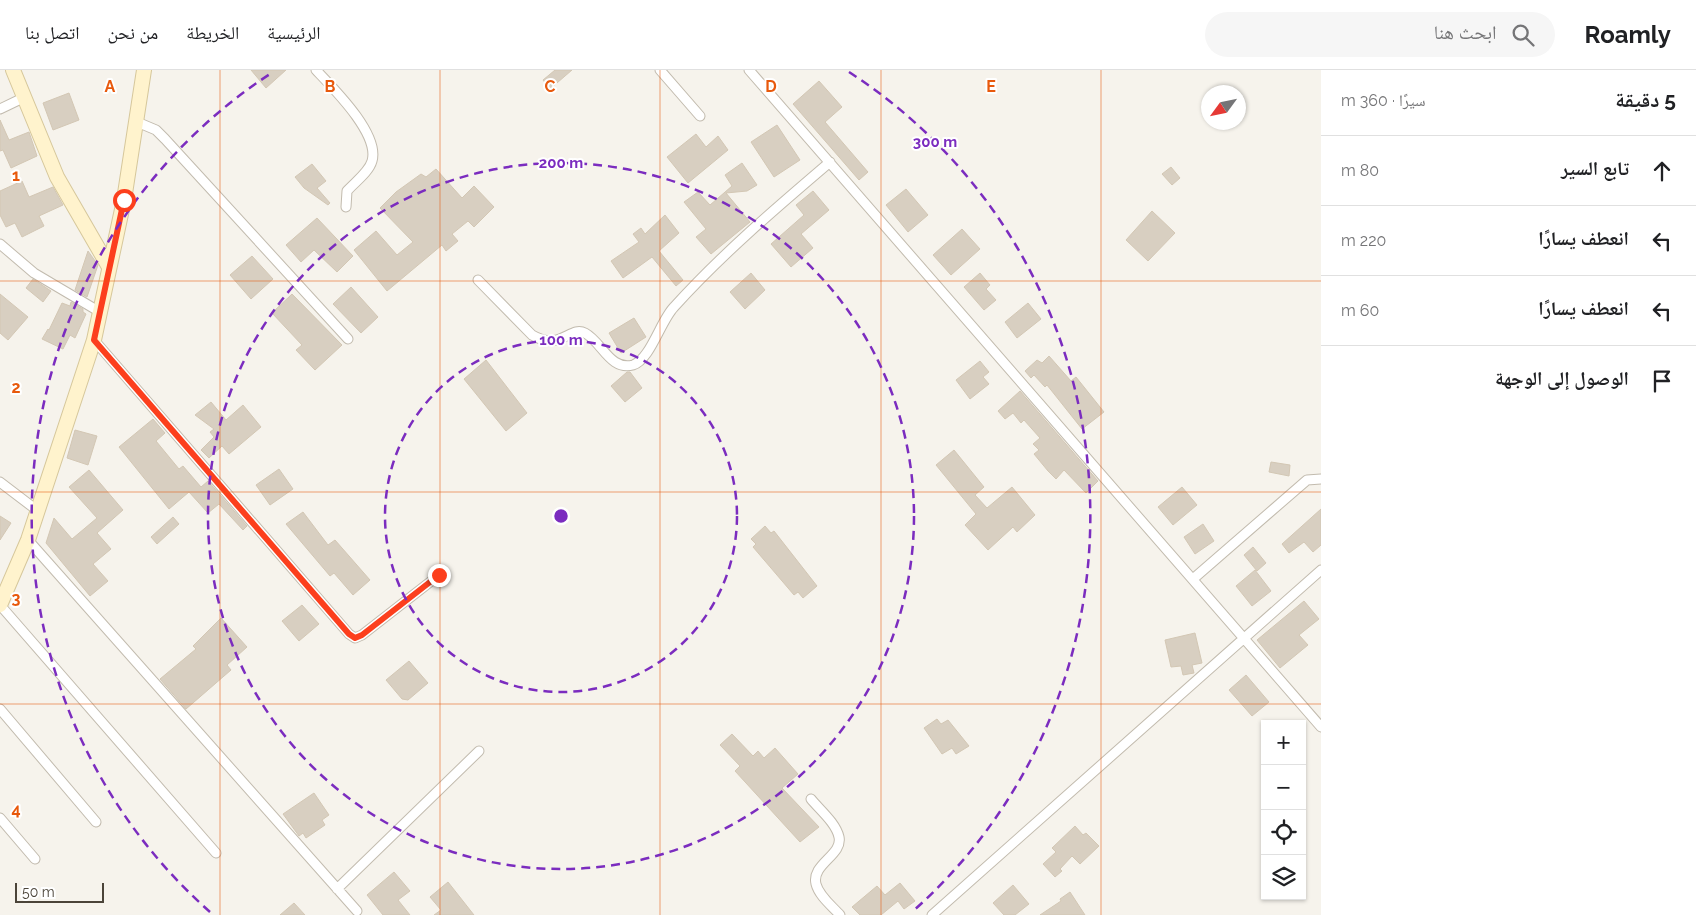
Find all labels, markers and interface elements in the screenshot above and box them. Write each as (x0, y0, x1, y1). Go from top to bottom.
search box (1205, 12, 1555, 57)
text: Roamly (1585, 20, 1671, 49)
text: ابحث هنا (1434, 21, 1497, 43)
icon: search (1509, 21, 1537, 49)
text: اتصل بنا (25, 22, 79, 43)
text: من نحن (107, 22, 158, 43)
text: الخريطة (186, 22, 239, 43)
text: الرئيسية (267, 22, 321, 43)
text: A (105, 77, 116, 96)
text: B (325, 77, 336, 96)
text: C (545, 77, 556, 96)
text: D (765, 77, 777, 96)
text: E (986, 77, 996, 96)
north arrow (1201, 85, 1246, 130)
text: 5 دقيقة (1615, 87, 1676, 112)
text: سيرًا · 360 m (1341, 91, 1426, 110)
text: 300 m (913, 133, 957, 151)
text: 200 m (539, 154, 583, 172)
text: تابع السير (1561, 157, 1629, 179)
icon: ahead (1648, 157, 1676, 185)
text: 80 m (1341, 161, 1379, 180)
text: 1 (12, 166, 20, 185)
route start (113, 189, 136, 212)
text: انعطف يسارًا (1538, 227, 1629, 249)
icon: left (1648, 227, 1676, 255)
text: 220 m (1341, 231, 1386, 250)
text: انعطف يسارًا (1538, 297, 1629, 319)
icon: left (1648, 297, 1676, 325)
text: 60 m (1341, 301, 1379, 320)
text: 100 m (539, 331, 583, 349)
text: الوصول إلى الوجهة (1495, 367, 1629, 389)
icon: arrive (1648, 367, 1676, 395)
text: 2 (11, 378, 21, 397)
centre of rings (552, 507, 570, 525)
route end (428, 564, 451, 587)
text: 3 (12, 589, 21, 608)
map controls (1261, 720, 1306, 900)
button: + (1261, 720, 1306, 765)
button: − (1261, 765, 1306, 810)
text: 4 (11, 800, 21, 819)
button: locate (1261, 810, 1306, 855)
button: layers (1261, 855, 1306, 900)
scale bar (15, 880, 104, 903)
text: 50 m (22, 884, 55, 900)

